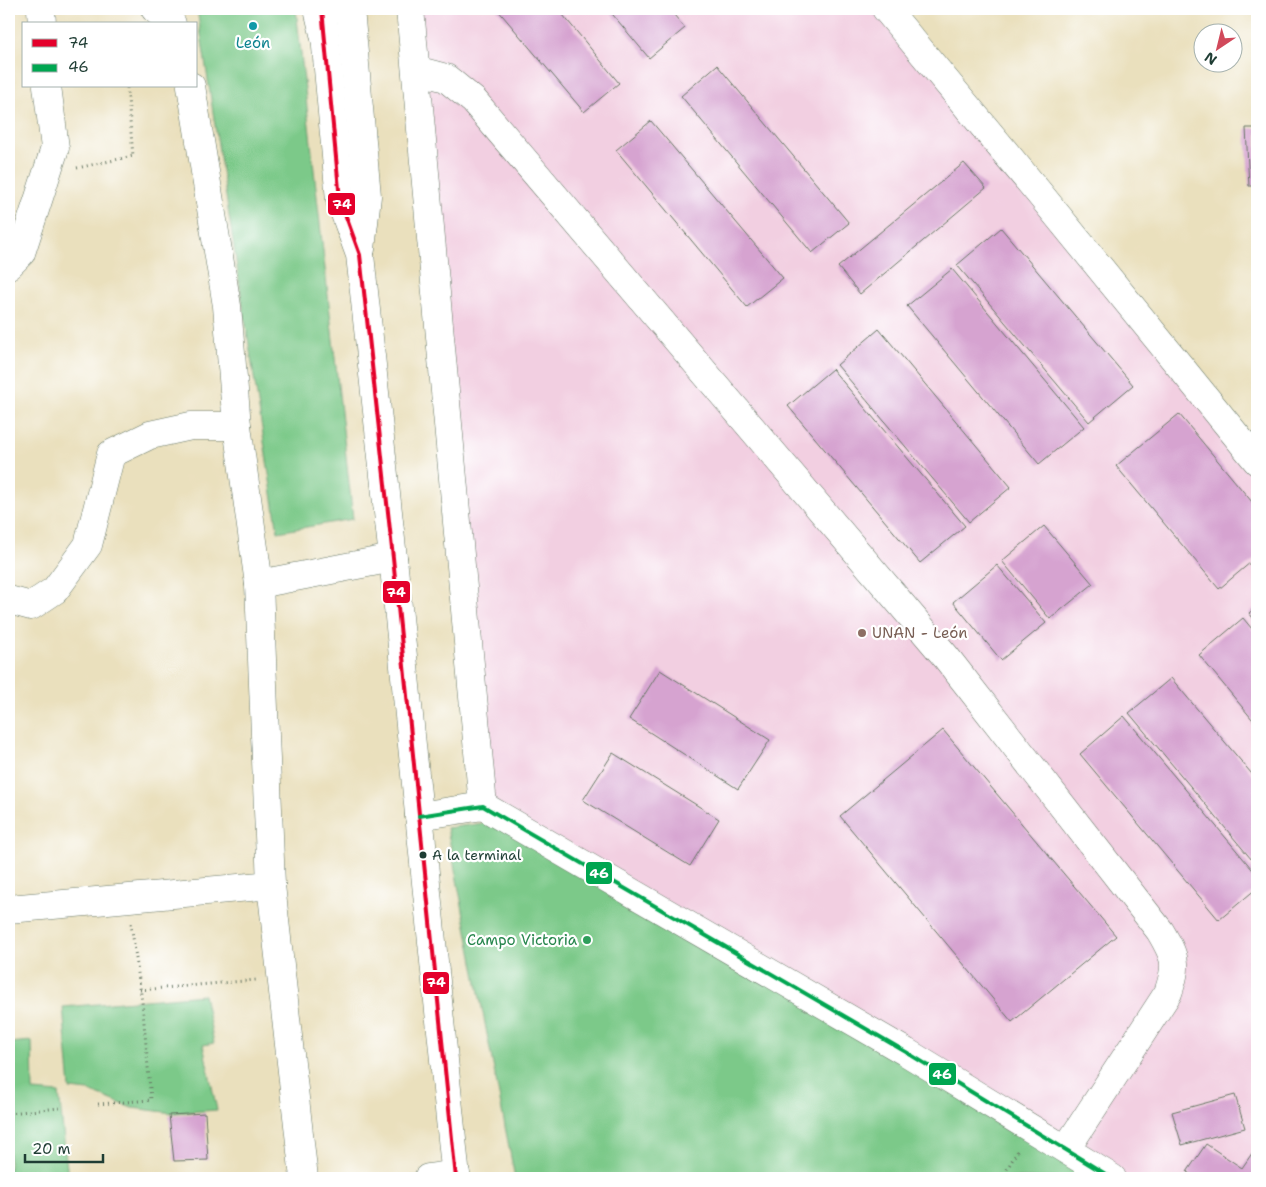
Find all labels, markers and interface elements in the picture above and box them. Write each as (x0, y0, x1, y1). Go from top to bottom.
marker: León (247, 20, 259, 32)
legend (22, 22, 198, 88)
north arrow (1194, 22, 1244, 72)
text: 74 (68, 33, 88, 53)
place label: León (236, 33, 270, 53)
text: N (1201, 48, 1220, 69)
text: 46 (68, 57, 89, 77)
line badge: 74 (327, 192, 356, 216)
text: 74 (332, 195, 352, 213)
line badge: 74 (382, 580, 411, 604)
text: 74 (386, 583, 406, 601)
place label: UNAN - León (872, 623, 967, 643)
marker: UNAN - León (856, 627, 868, 639)
place label: A la terminal (432, 846, 522, 864)
marker: A la terminal (418, 850, 428, 860)
line badge: 46 (585, 861, 613, 885)
text: 46 (589, 864, 609, 882)
place label: Campo Victoria (467, 930, 578, 950)
marker: Campo Victoria (581, 934, 593, 946)
line badge: 74 (422, 971, 450, 995)
text: 74 (426, 973, 446, 991)
line badge: 46 (928, 1062, 957, 1086)
text: 46 (932, 1065, 952, 1083)
scale bar (25, 1132, 102, 1164)
text: 20 m (32, 1139, 71, 1159)

